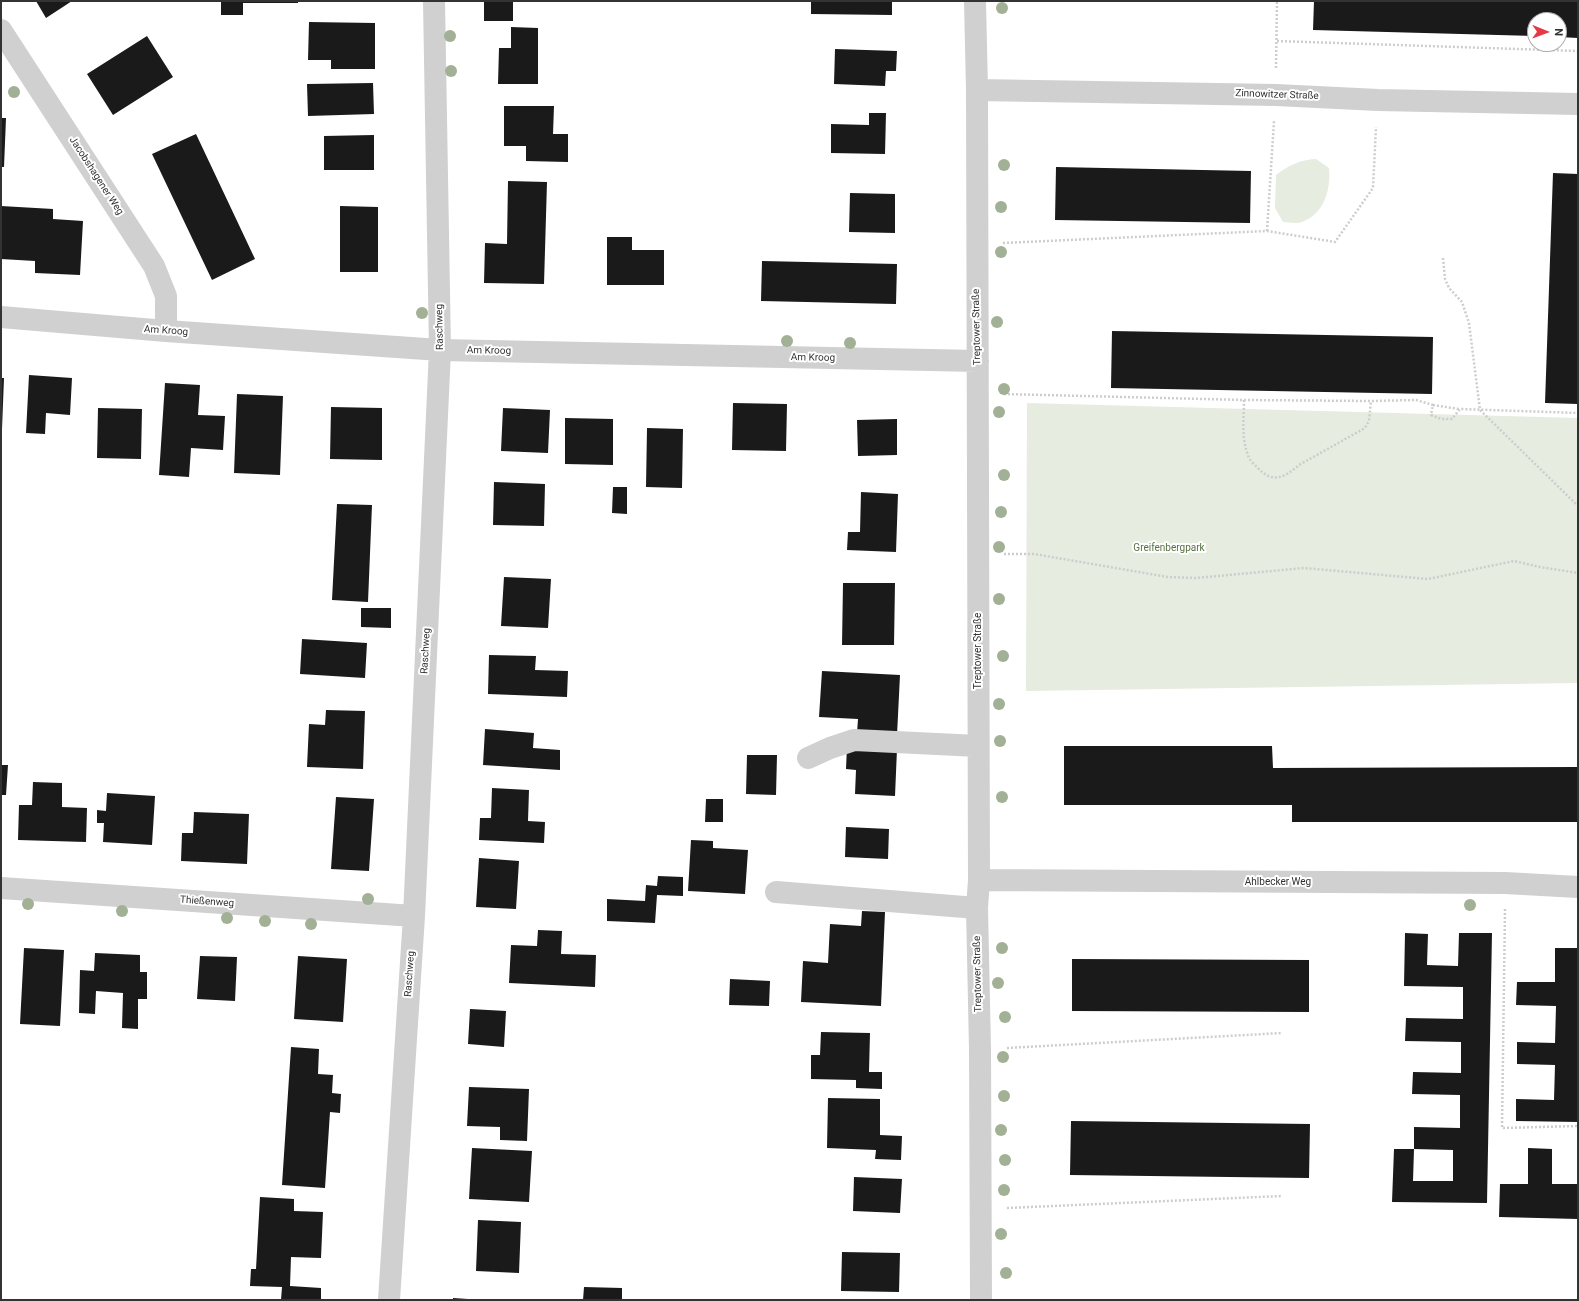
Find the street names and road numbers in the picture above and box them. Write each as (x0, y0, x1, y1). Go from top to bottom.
street label: Zinnowitzer Straße (1235, 88, 1319, 102)
street label: Jacobshagener Weg (66, 135, 126, 217)
street label: Treptower Straße (970, 289, 984, 365)
street label: Raschweg (434, 304, 446, 350)
street label: Am Kroog (143, 323, 189, 339)
street label: Am Kroog (467, 345, 511, 357)
street label: Am Kroog (791, 352, 835, 364)
street label: Treptower Straße (972, 613, 984, 689)
street label: Raschweg (419, 628, 433, 674)
street label: Ahlbecker Weg (1245, 876, 1311, 888)
street label: Thießenweg (179, 894, 235, 910)
street label: Treptower Straße (971, 936, 985, 1012)
street label: Raschweg (402, 951, 418, 997)

